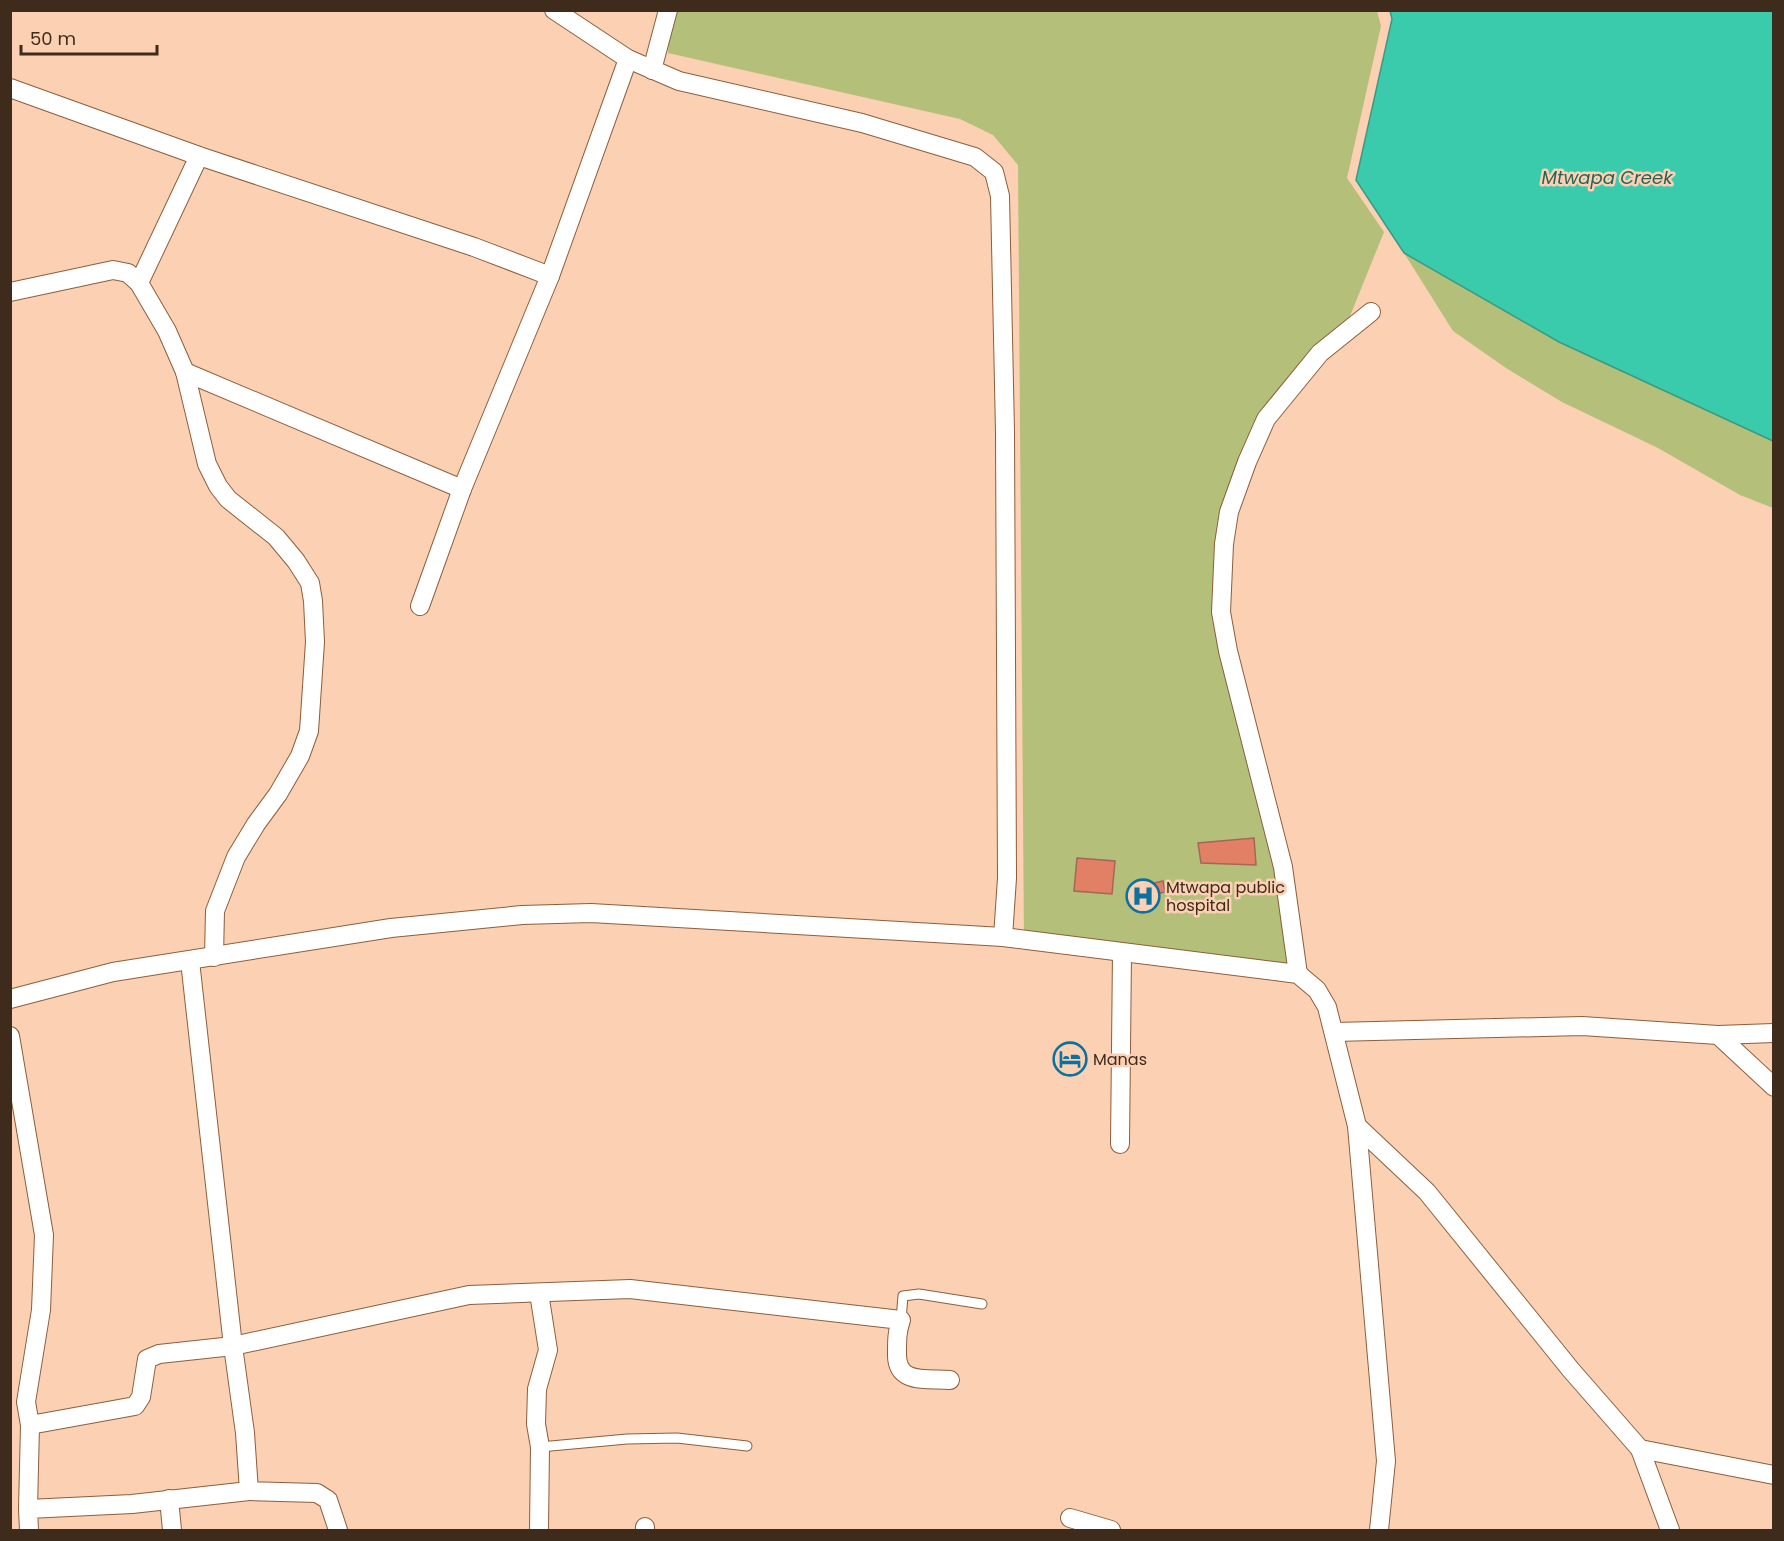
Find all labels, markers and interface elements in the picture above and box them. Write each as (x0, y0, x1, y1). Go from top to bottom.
scale bar (21, 18, 158, 56)
text: 50 m (30, 26, 76, 51)
water label: Mtwapa Creek (1542, 165, 1673, 190)
place label: Mtwapa public hospital (1166, 876, 1285, 917)
hospital icon: Mtwapa public hospital (1125, 878, 1161, 914)
hotel icon: Manas (1052, 1041, 1088, 1077)
place label: Manas (1093, 1048, 1147, 1071)

